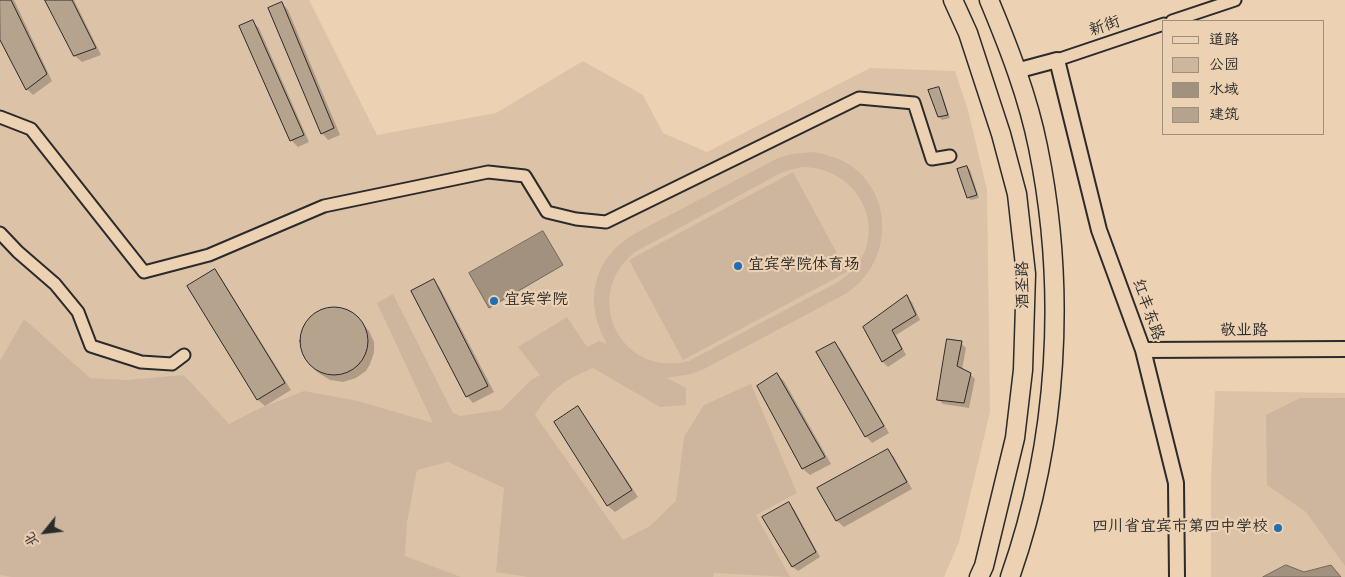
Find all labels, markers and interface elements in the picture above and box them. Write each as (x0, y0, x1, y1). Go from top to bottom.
street label: 新街 (1087, 13, 1123, 41)
legend (1162, 20, 1325, 135)
text: 道路 (1209, 29, 1239, 50)
text: 公园 (1209, 54, 1239, 75)
text: 水域 (1209, 79, 1239, 100)
text: 建筑 (1209, 104, 1239, 125)
place label: 宜宾学院体育场 (748, 256, 860, 276)
marker: 宜宾学院体育场 (732, 260, 744, 272)
street label: 酒圣路 (1014, 261, 1034, 309)
street label: 红丰东路 (1127, 277, 1167, 343)
place label: 宜宾学院 (504, 291, 568, 311)
marker: 宜宾学院 (488, 295, 500, 307)
street label: 敬业路 (1220, 322, 1268, 342)
north arrow (20, 507, 70, 557)
place label: 四川省宜宾市第四中学校 (1092, 518, 1268, 538)
marker: 四川省宜宾市第四中学校 (1272, 522, 1284, 534)
text: 北 (20, 528, 44, 550)

